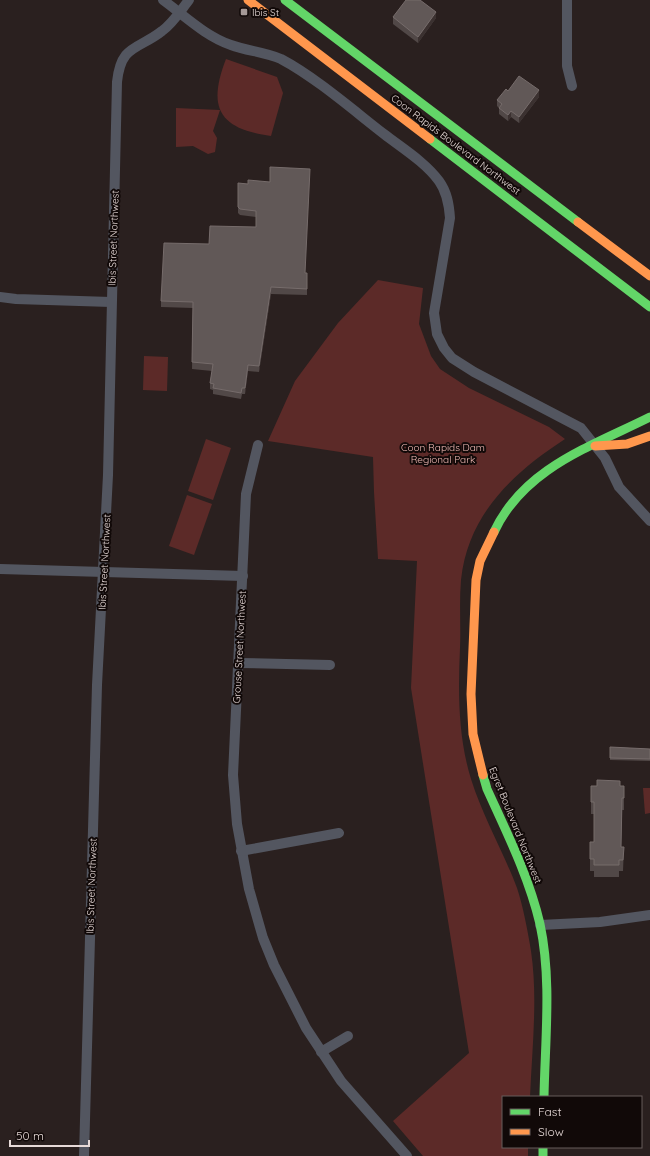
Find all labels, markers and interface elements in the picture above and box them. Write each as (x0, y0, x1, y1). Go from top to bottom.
place label: Ibis St (252, 6, 280, 19)
marker: Ibis St (239, 7, 249, 17)
street label: Coon Rapids Boulevard Northwest (388, 91, 524, 198)
street label: Ibis Street Northwest (105, 189, 122, 286)
park label: Coon Rapids Dam Regional Park (401, 441, 485, 466)
street label: Ibis Street Northwest (96, 513, 114, 610)
street label: Grouse Street Northwest (230, 590, 249, 704)
street label: Egret Boulevard Northwest (486, 765, 545, 886)
street label: Ibis Street Northwest (83, 837, 100, 934)
legend (502, 1096, 642, 1148)
text: Fast (538, 1104, 562, 1119)
scale bar (10, 1122, 89, 1148)
text: Slow (538, 1124, 564, 1139)
text: 50 m (16, 1128, 44, 1143)

